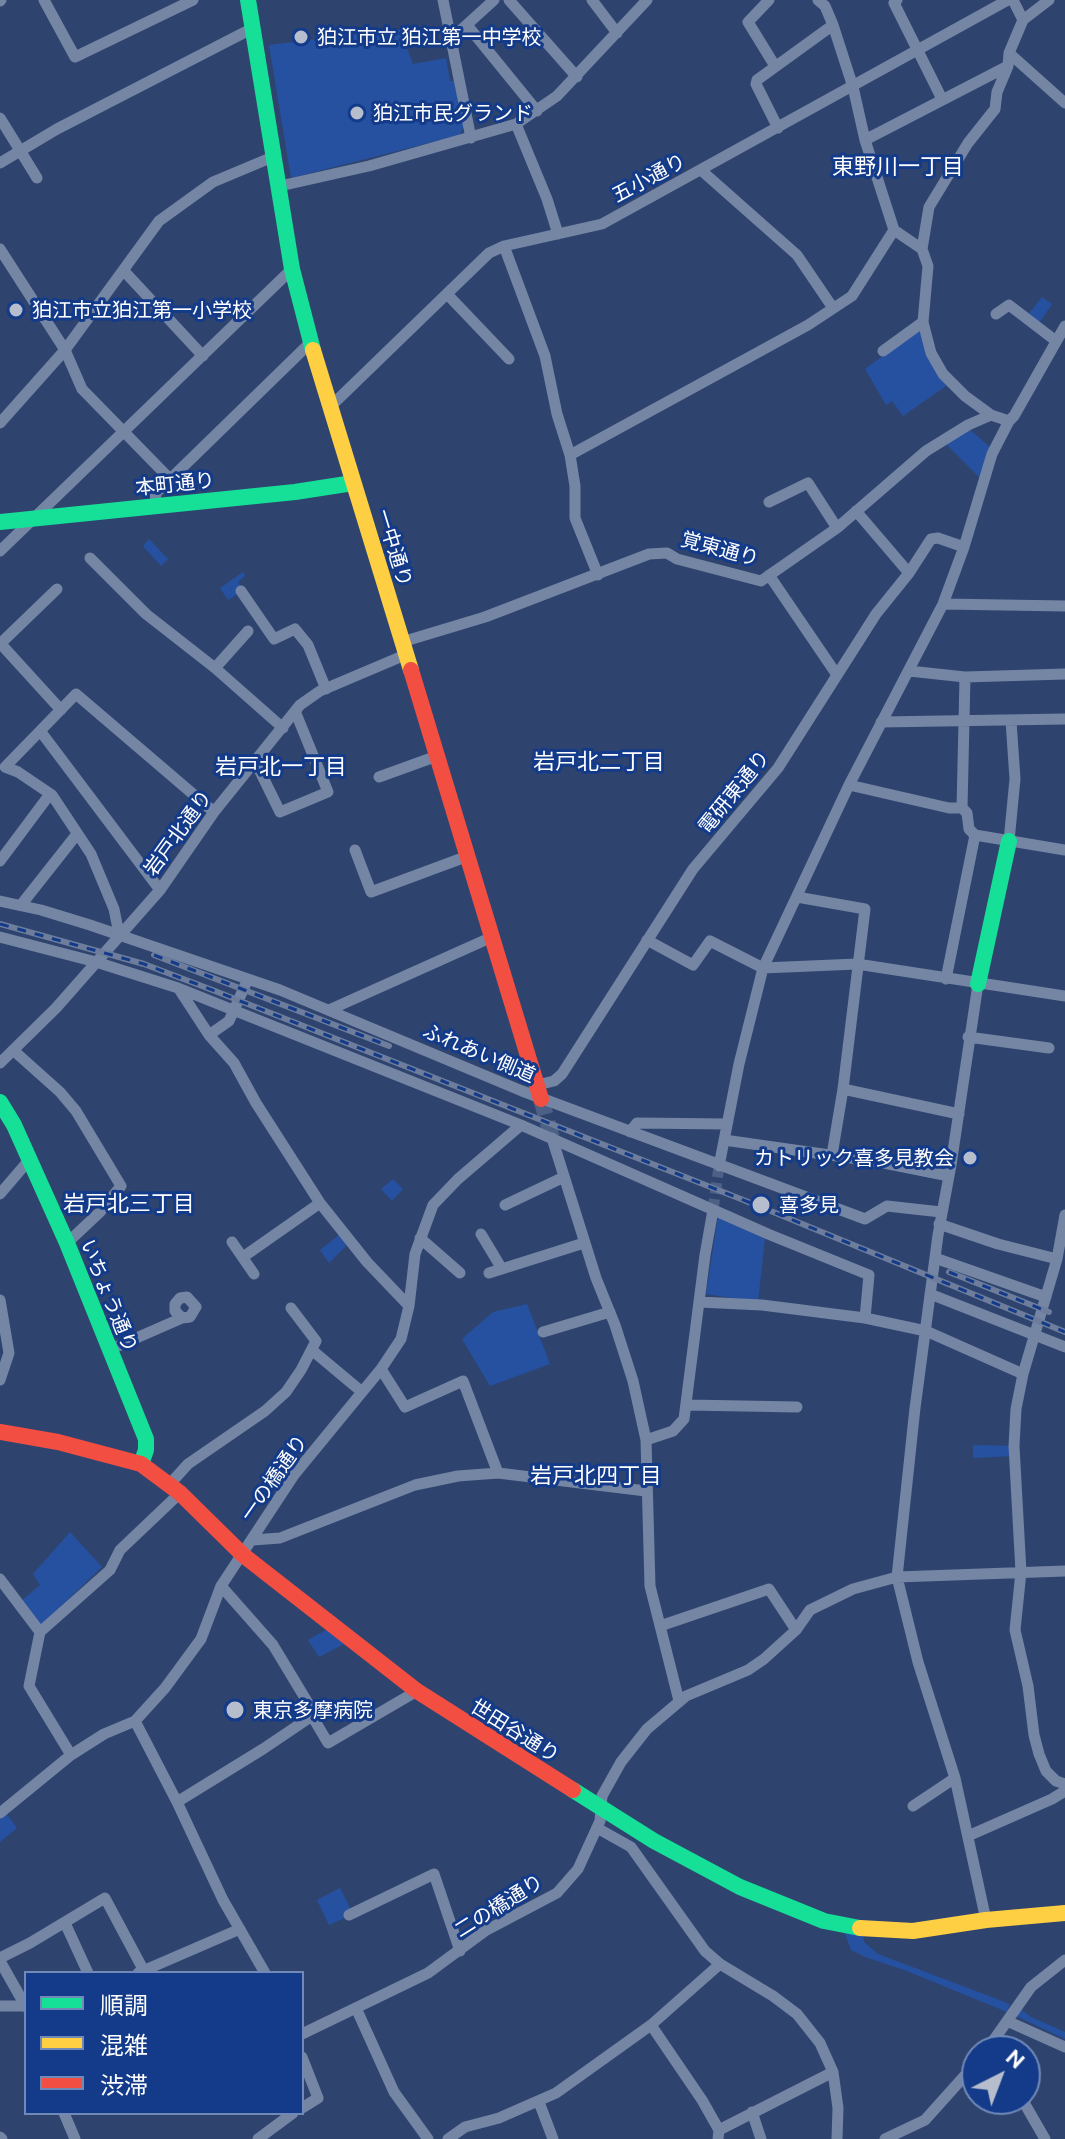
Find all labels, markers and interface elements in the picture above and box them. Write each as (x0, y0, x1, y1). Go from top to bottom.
place label: 狛江市立 狛江第一中学校 (317, 25, 542, 49)
marker: 狛江市立 狛江第一中学校 (292, 28, 310, 46)
place label: 狛江市民グランド (373, 101, 533, 125)
marker: 狛江市民グランド (348, 104, 366, 122)
street label: 五小通り (608, 149, 690, 207)
district label: 東野川一丁目 (832, 154, 964, 180)
place label: 狛江市立狛江第一小学校 (32, 298, 252, 322)
marker: 狛江市立狛江第一小学校 (7, 301, 25, 319)
street label: 本町通り (134, 468, 216, 500)
street label: 一中通り (371, 506, 417, 590)
street label: 覚東通り (678, 527, 762, 571)
street label: 電研東通り (693, 746, 775, 838)
district label: 岩戸北二丁目 (533, 749, 665, 775)
district label: 岩戸北一丁目 (215, 754, 347, 780)
street label: 岩戸北通り (139, 785, 217, 881)
street label: ふれあい側道 (419, 1019, 539, 1087)
place label: カトリック喜多見教会 (754, 1146, 954, 1170)
marker: カトリック喜多見教会 (961, 1149, 979, 1167)
district label: 岩戸北三丁目 (63, 1191, 195, 1217)
place label: 喜多見 (779, 1193, 839, 1217)
marker: 喜多見 (750, 1194, 772, 1216)
street label: いちょう通り (75, 1236, 143, 1356)
street label: 一の橋通り (235, 1430, 313, 1526)
district label: 岩戸北四丁目 (530, 1463, 662, 1489)
street label: 世田谷通り (466, 1694, 564, 1768)
place label: 東京多摩病院 (253, 1698, 373, 1722)
marker: 東京多摩病院 (224, 1699, 246, 1721)
street label: 二の橋通り (450, 1869, 548, 1943)
legend (24, 1971, 304, 2115)
text: 順調 (100, 1992, 148, 2019)
text: 混雑 (100, 2032, 148, 2059)
north arrow (961, 2035, 1041, 2115)
text: N (1002, 2043, 1031, 2073)
text: 渋滞 (100, 2072, 148, 2099)

